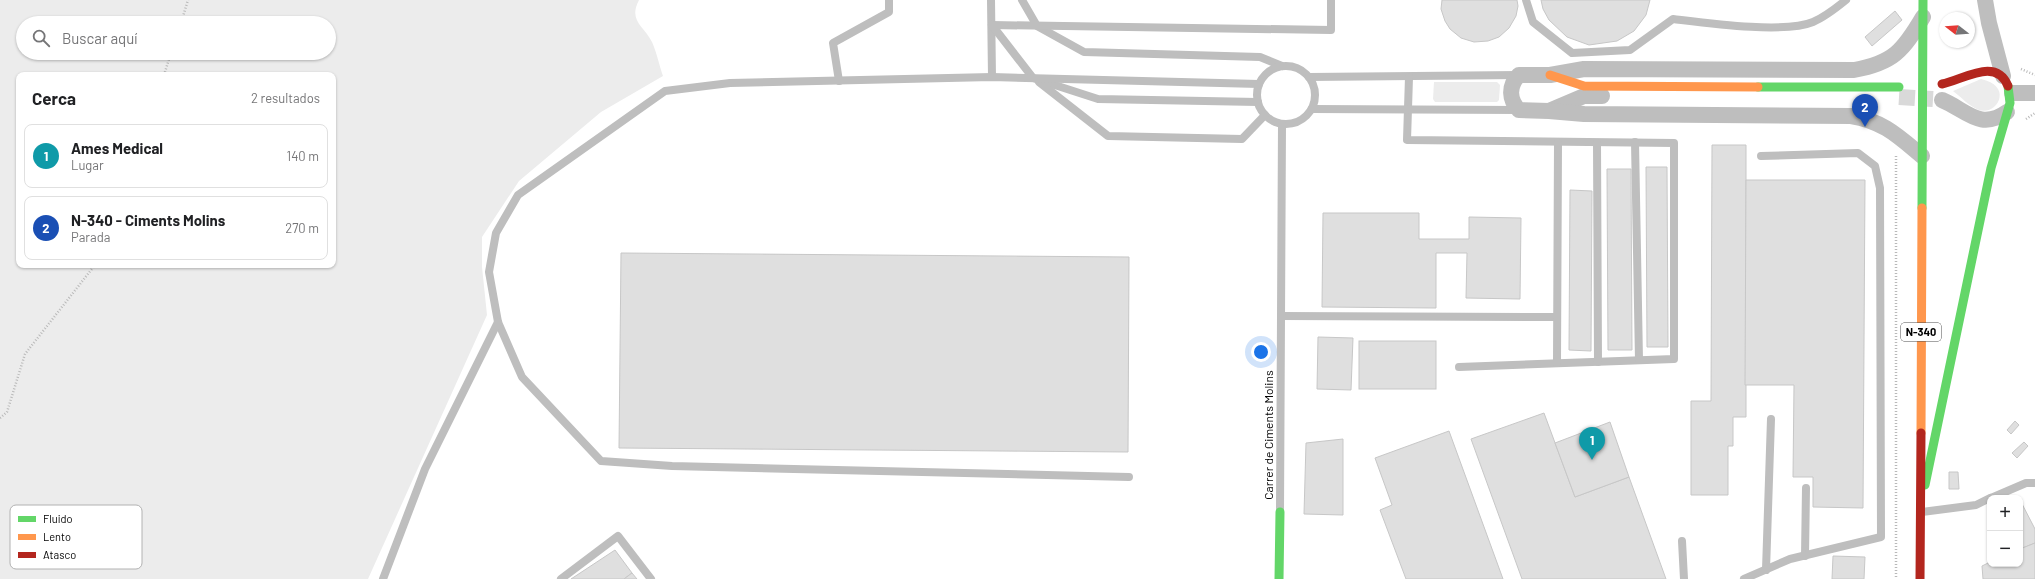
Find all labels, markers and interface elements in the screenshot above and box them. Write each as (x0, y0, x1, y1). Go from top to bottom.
north arrow (1939, 12, 1975, 48)
search box (16, 16, 336, 60)
icon: search (30, 27, 52, 49)
text: Buscar aquí (62, 29, 138, 47)
text: Cerca (32, 88, 76, 108)
text: 2 resultados (251, 90, 320, 106)
pin: 2 (1852, 94, 1878, 127)
text: Ames Medical (71, 139, 163, 157)
text: 1 (44, 148, 48, 164)
text: 140 m (287, 148, 319, 164)
text: Lugar (71, 157, 104, 173)
text: N-340 - Ciments Molins (71, 211, 225, 229)
text: 2 (42, 220, 50, 236)
text: 270 m (285, 220, 319, 236)
text: Parada (71, 229, 110, 245)
road number: N-340 (1901, 323, 1941, 341)
your location (1251, 342, 1271, 362)
street label: Carrer de Ciments Molins (1261, 370, 1275, 500)
pin: 1 (1579, 427, 1605, 460)
map controls (1987, 495, 2023, 567)
button: + (1987, 495, 2023, 531)
legend (10, 505, 142, 569)
text: Fluido (43, 512, 72, 525)
text: Lento (43, 530, 71, 543)
button: − (1987, 531, 2023, 567)
text: Atasco (43, 548, 76, 561)

